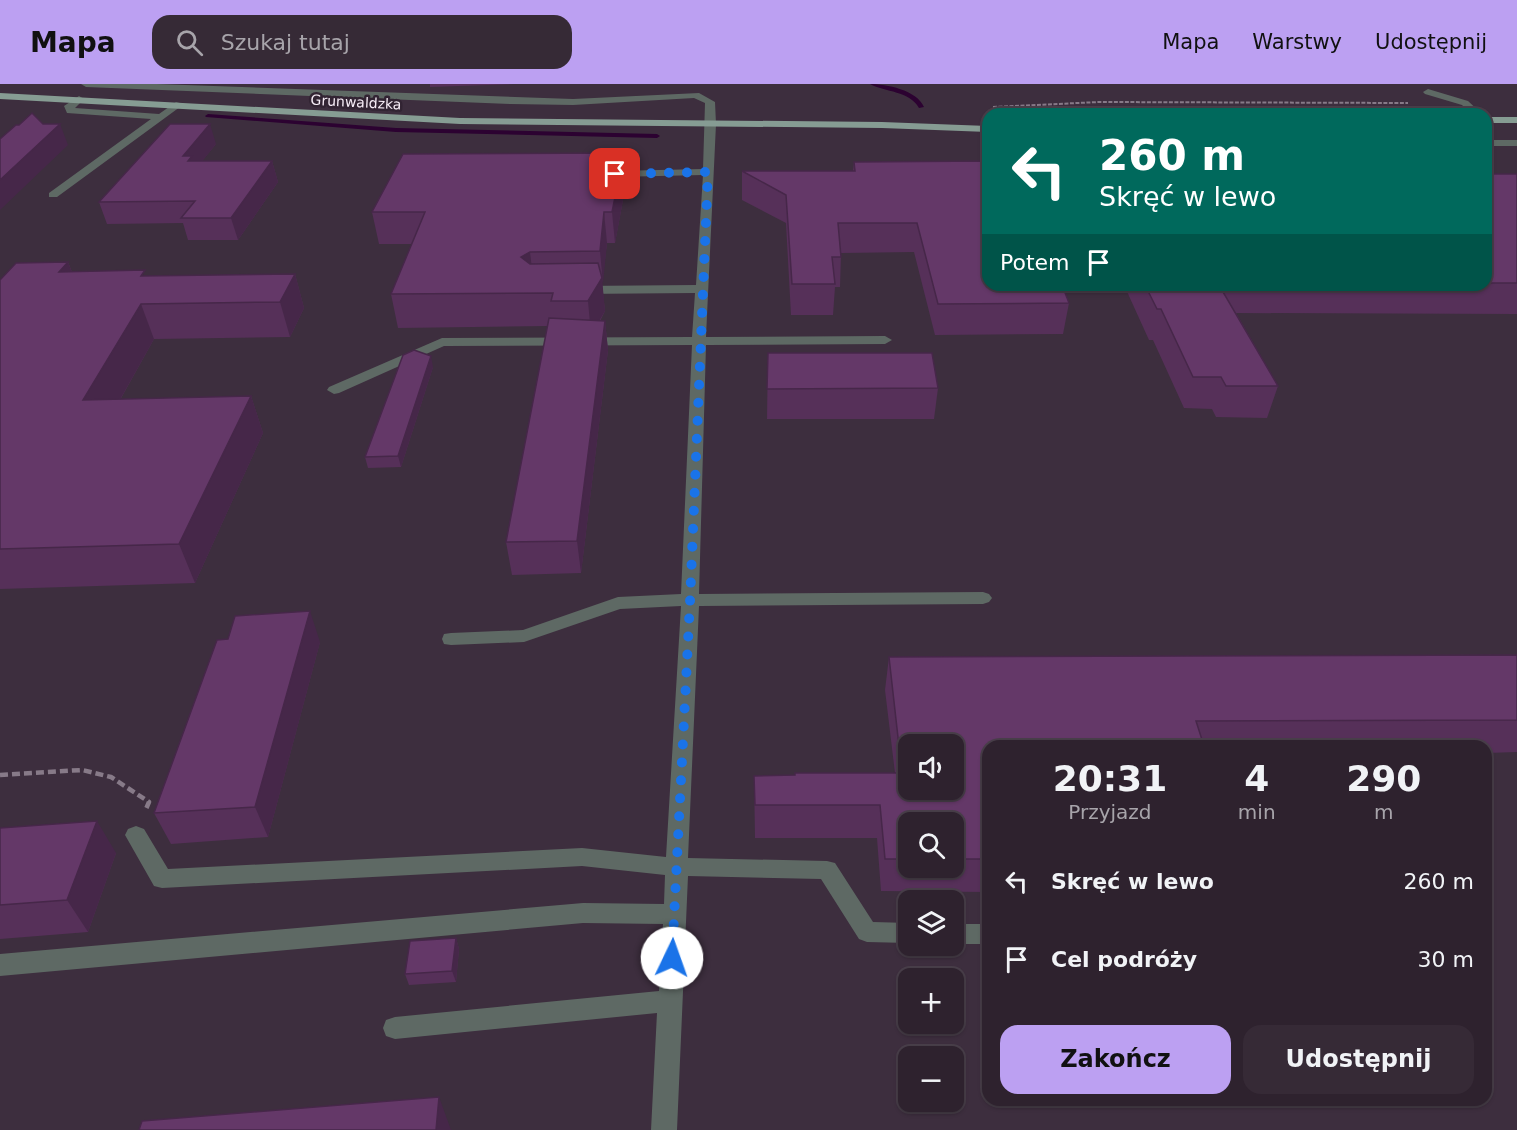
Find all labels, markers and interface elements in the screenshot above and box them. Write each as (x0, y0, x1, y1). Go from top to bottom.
search box (152, 15, 572, 69)
text: Mapa (30, 26, 116, 59)
icon: search (173, 26, 206, 59)
text: Szukaj tutaj (221, 30, 350, 55)
text: Mapa (1162, 30, 1219, 54)
text: Warstwy (1252, 30, 1342, 54)
text: Udostępnij (1375, 30, 1487, 54)
street label: Grunwaldzka (310, 92, 402, 112)
text: 260 m (1099, 131, 1245, 180)
icon: left (1000, 132, 1078, 210)
pin (589, 148, 640, 199)
icon: arrive (598, 157, 631, 190)
text: Skręć w lewo (1099, 181, 1276, 212)
icon: arrive (1082, 246, 1115, 279)
text: Potem (1000, 250, 1070, 275)
map controls (898, 734, 964, 1112)
button: sound (898, 734, 964, 800)
text: 20:31 (1053, 758, 1167, 799)
text: 4 (1244, 758, 1269, 799)
text: 290 (1346, 758, 1421, 799)
text: Przyjazd (1068, 800, 1152, 824)
text: min (1238, 800, 1276, 824)
text: m (1374, 800, 1394, 824)
button: search (898, 812, 964, 878)
icon: left (1000, 865, 1033, 898)
text: Skręć w lewo (1051, 869, 1214, 894)
text: 260 m (1404, 869, 1474, 894)
button: layers (898, 890, 964, 956)
position arrow (640, 926, 704, 990)
icon: arrive (1000, 943, 1033, 976)
text: Cel podróży (1051, 947, 1197, 972)
text: 30 m (1418, 947, 1474, 972)
button: + (898, 968, 964, 1034)
button: Zakończ (1000, 1025, 1231, 1094)
button: Udostępnij (1243, 1025, 1474, 1094)
button: − (898, 1046, 964, 1112)

